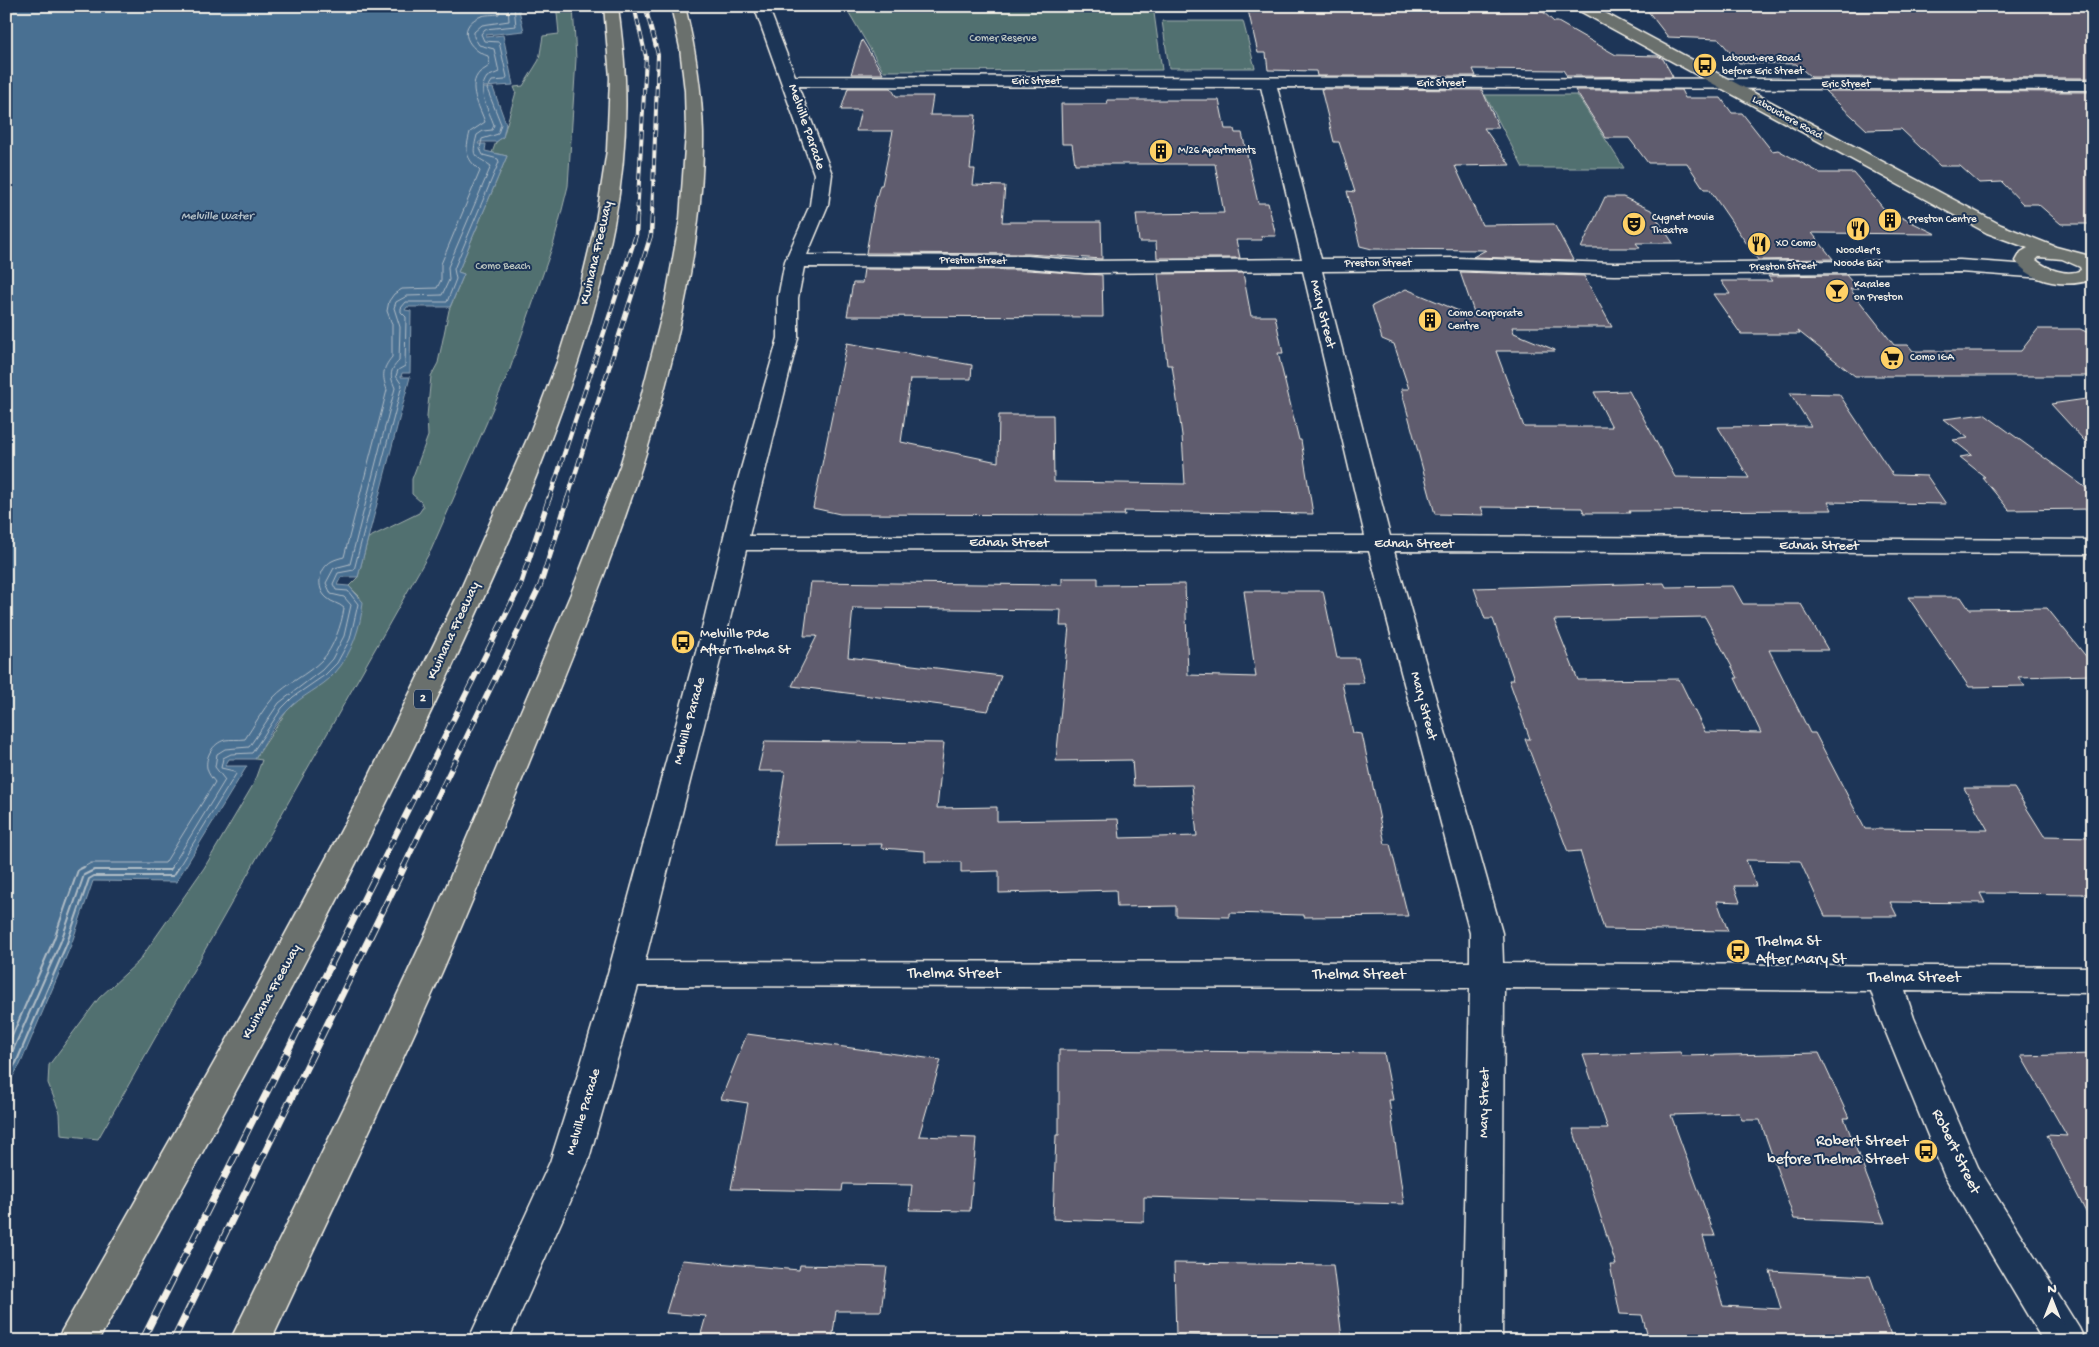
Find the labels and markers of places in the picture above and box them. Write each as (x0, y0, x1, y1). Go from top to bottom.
bus stop icon: Labouchere Road before Eric Street (1692, 52, 1718, 78)
place label: Labouchere Road before Eric Street (1722, 53, 1805, 78)
building icon: M/26 Apartments (1148, 138, 1174, 164)
place label: M/26 Apartments (1178, 145, 1256, 157)
building icon: Preston Centre (1877, 207, 1903, 233)
theatre icon: Cygnet Movie Theatre (1621, 211, 1647, 237)
place label: Cygnet Movie Theatre (1651, 212, 1714, 237)
place label: Preston Centre (1907, 214, 1977, 226)
restaurant icon: Noodler's Noode Bar (1845, 216, 1871, 242)
restaurant icon: XO Como (1746, 231, 1772, 257)
place label: XO Como (1775, 238, 1817, 250)
place label: Noodler's Noode Bar (1834, 245, 1884, 270)
bar icon: Karalee on Preston (1824, 278, 1850, 304)
place label: Karalee on Preston (1854, 279, 1903, 304)
building icon: Como Corporate Centre (1417, 307, 1443, 333)
place label: Como Corporate Centre (1448, 308, 1523, 333)
supermarket icon: Como IGA (1879, 345, 1905, 371)
place label: Como IGA (1910, 352, 1954, 364)
place label: Melville Pde After Thelma St (700, 626, 791, 659)
bus stop icon: Melville Pde After Thelma St (670, 629, 696, 655)
place label: Thelma St After Mary St (1755, 933, 1847, 970)
bus stop icon: Thelma St After Mary St (1725, 938, 1751, 964)
place label: Robert Street before Thelma Street (1767, 1133, 1909, 1170)
bus stop icon: Robert Street before Thelma Street (1913, 1138, 1939, 1164)

